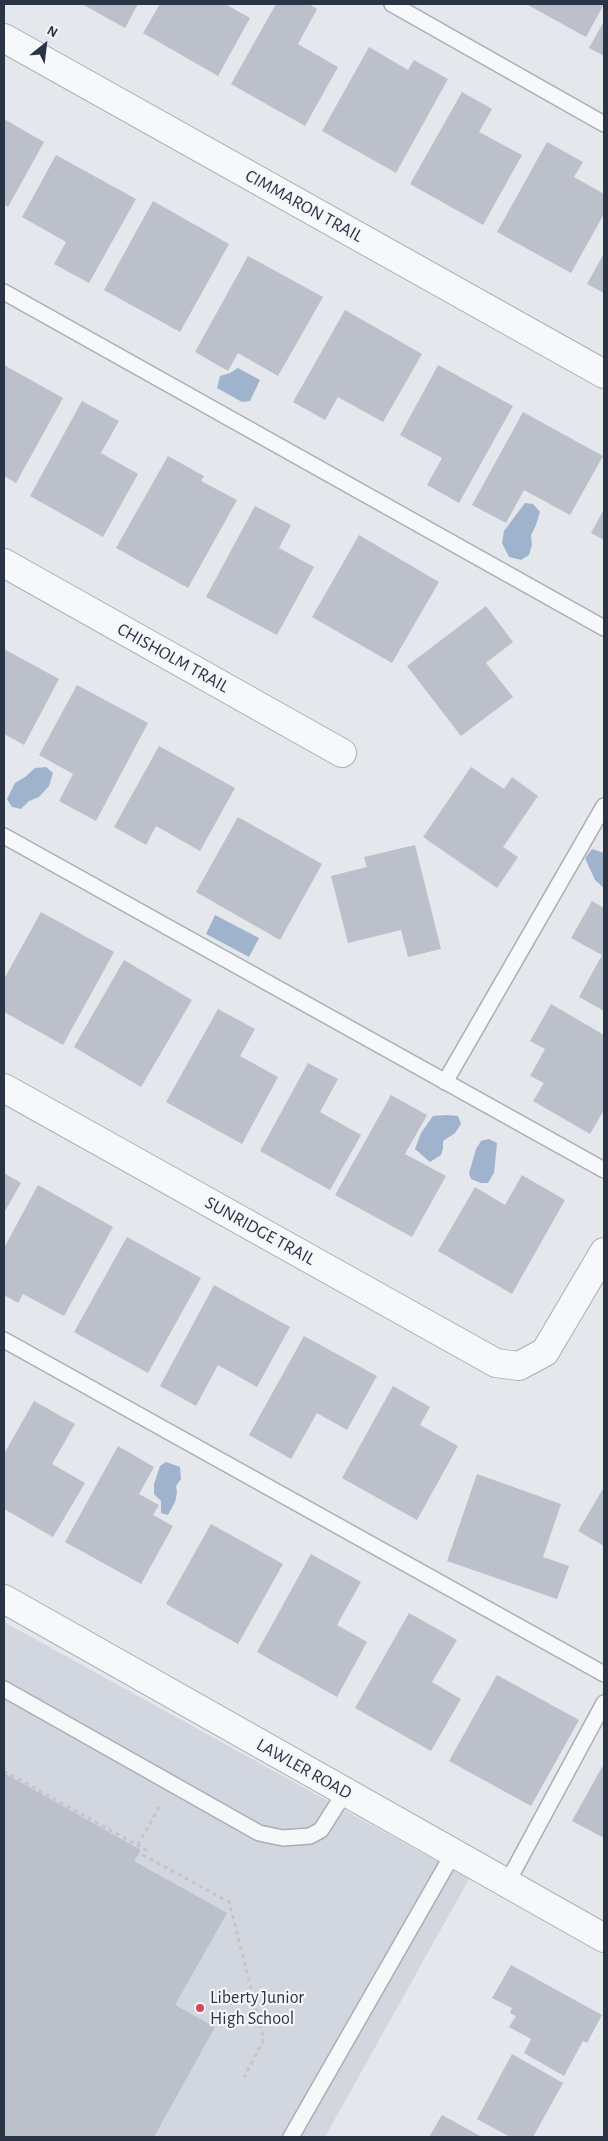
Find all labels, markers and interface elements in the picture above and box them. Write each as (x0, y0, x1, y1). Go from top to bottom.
north arrow (20, 20, 70, 70)
text: N (45, 23, 60, 40)
street label: CIMMARON TRAIL (241, 165, 367, 247)
street label: CHISHOLM TRAIL (113, 618, 233, 698)
street label: SUNRIDGE TRAIL (201, 1192, 319, 1270)
street label: LAWLER ROAD (253, 1734, 355, 1804)
place label: Liberty Junior High School (210, 1987, 304, 2030)
marker: Liberty Junior High School (194, 2002, 206, 2014)

